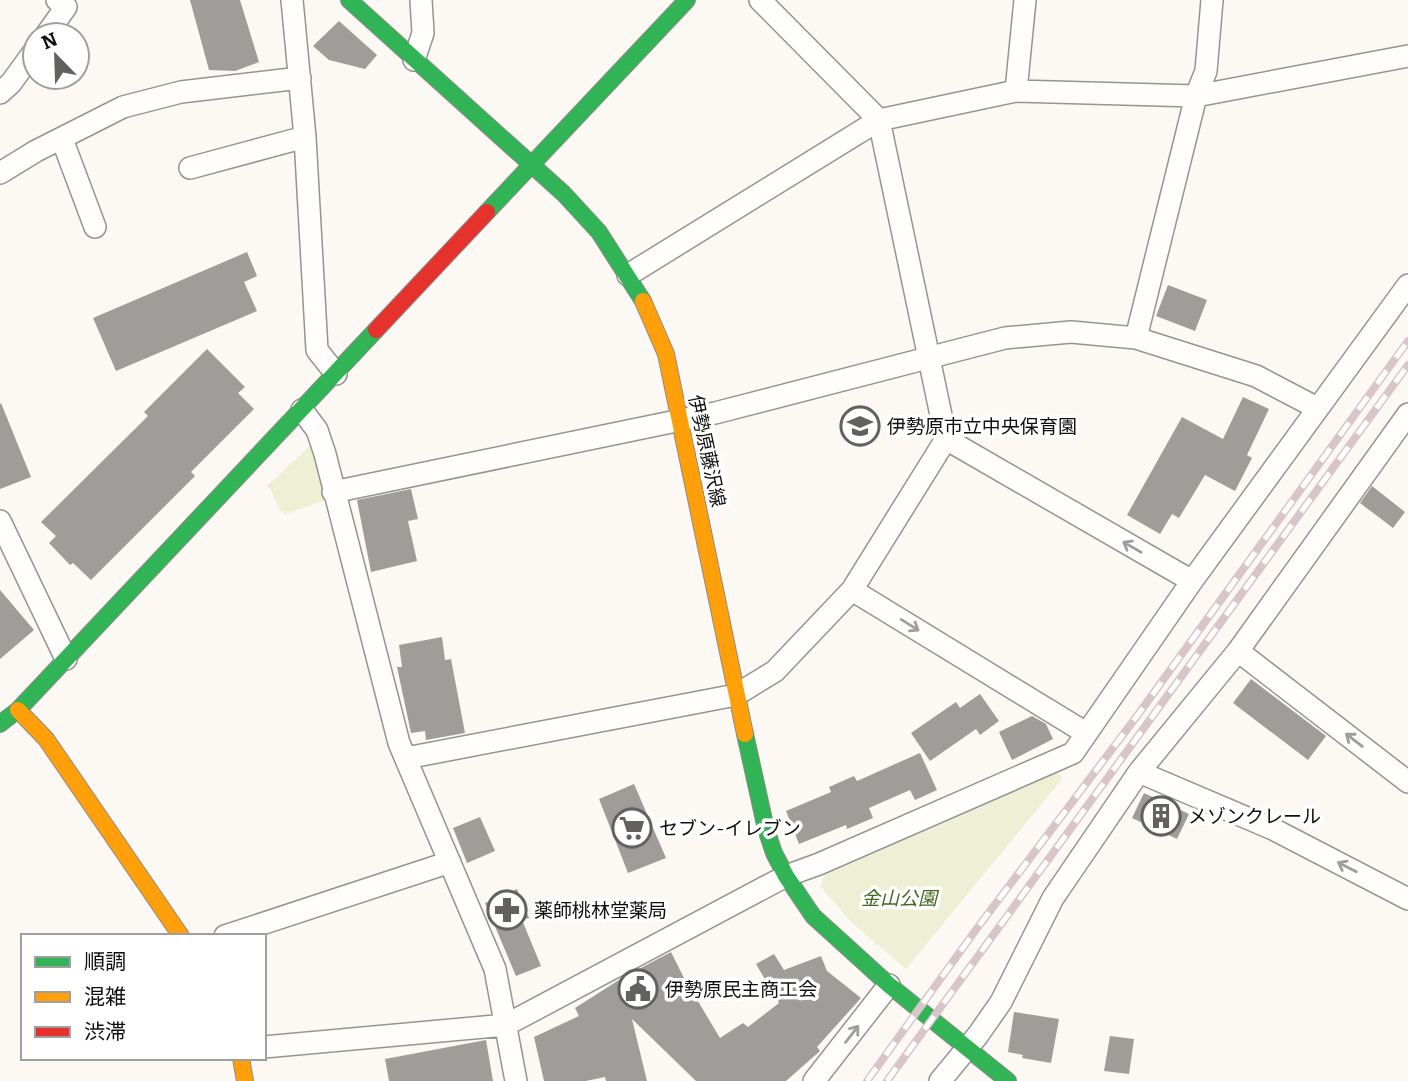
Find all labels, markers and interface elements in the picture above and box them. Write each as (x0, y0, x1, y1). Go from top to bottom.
north arrow (21, 21, 91, 91)
text: N (38, 27, 61, 54)
street label: 伊勢原藤沢線 (684, 393, 730, 509)
school or university icon: 伊勢原市立中央保育園 (839, 405, 881, 447)
place label: 伊勢原市立中央保育園 (887, 415, 1077, 438)
one-way arrow (1123, 540, 1143, 554)
one-way arrow (900, 619, 920, 633)
one-way arrow (1345, 733, 1364, 748)
building icon: メゾンクレール (1140, 795, 1182, 837)
place label: メゾンクレール (1188, 805, 1321, 828)
supermarket icon: セブン-イレブン (611, 807, 653, 849)
place label: セブン-イレブン (659, 817, 801, 840)
one-way arrow (1337, 860, 1358, 874)
park label: 金山公園 (861, 887, 940, 910)
pharmacy icon: 薬師桃林堂薬局 (486, 889, 528, 931)
place label: 薬師桃林堂薬局 (534, 899, 667, 922)
legend (21, 934, 266, 1060)
text: 順調 (84, 949, 126, 975)
public building icon: 伊勢原民主商工会 (617, 968, 659, 1010)
place label: 伊勢原民主商工会 (665, 978, 817, 1001)
text: 混雑 (84, 984, 126, 1010)
text: 渋滞 (84, 1019, 126, 1045)
one-way arrow (845, 1025, 860, 1043)

